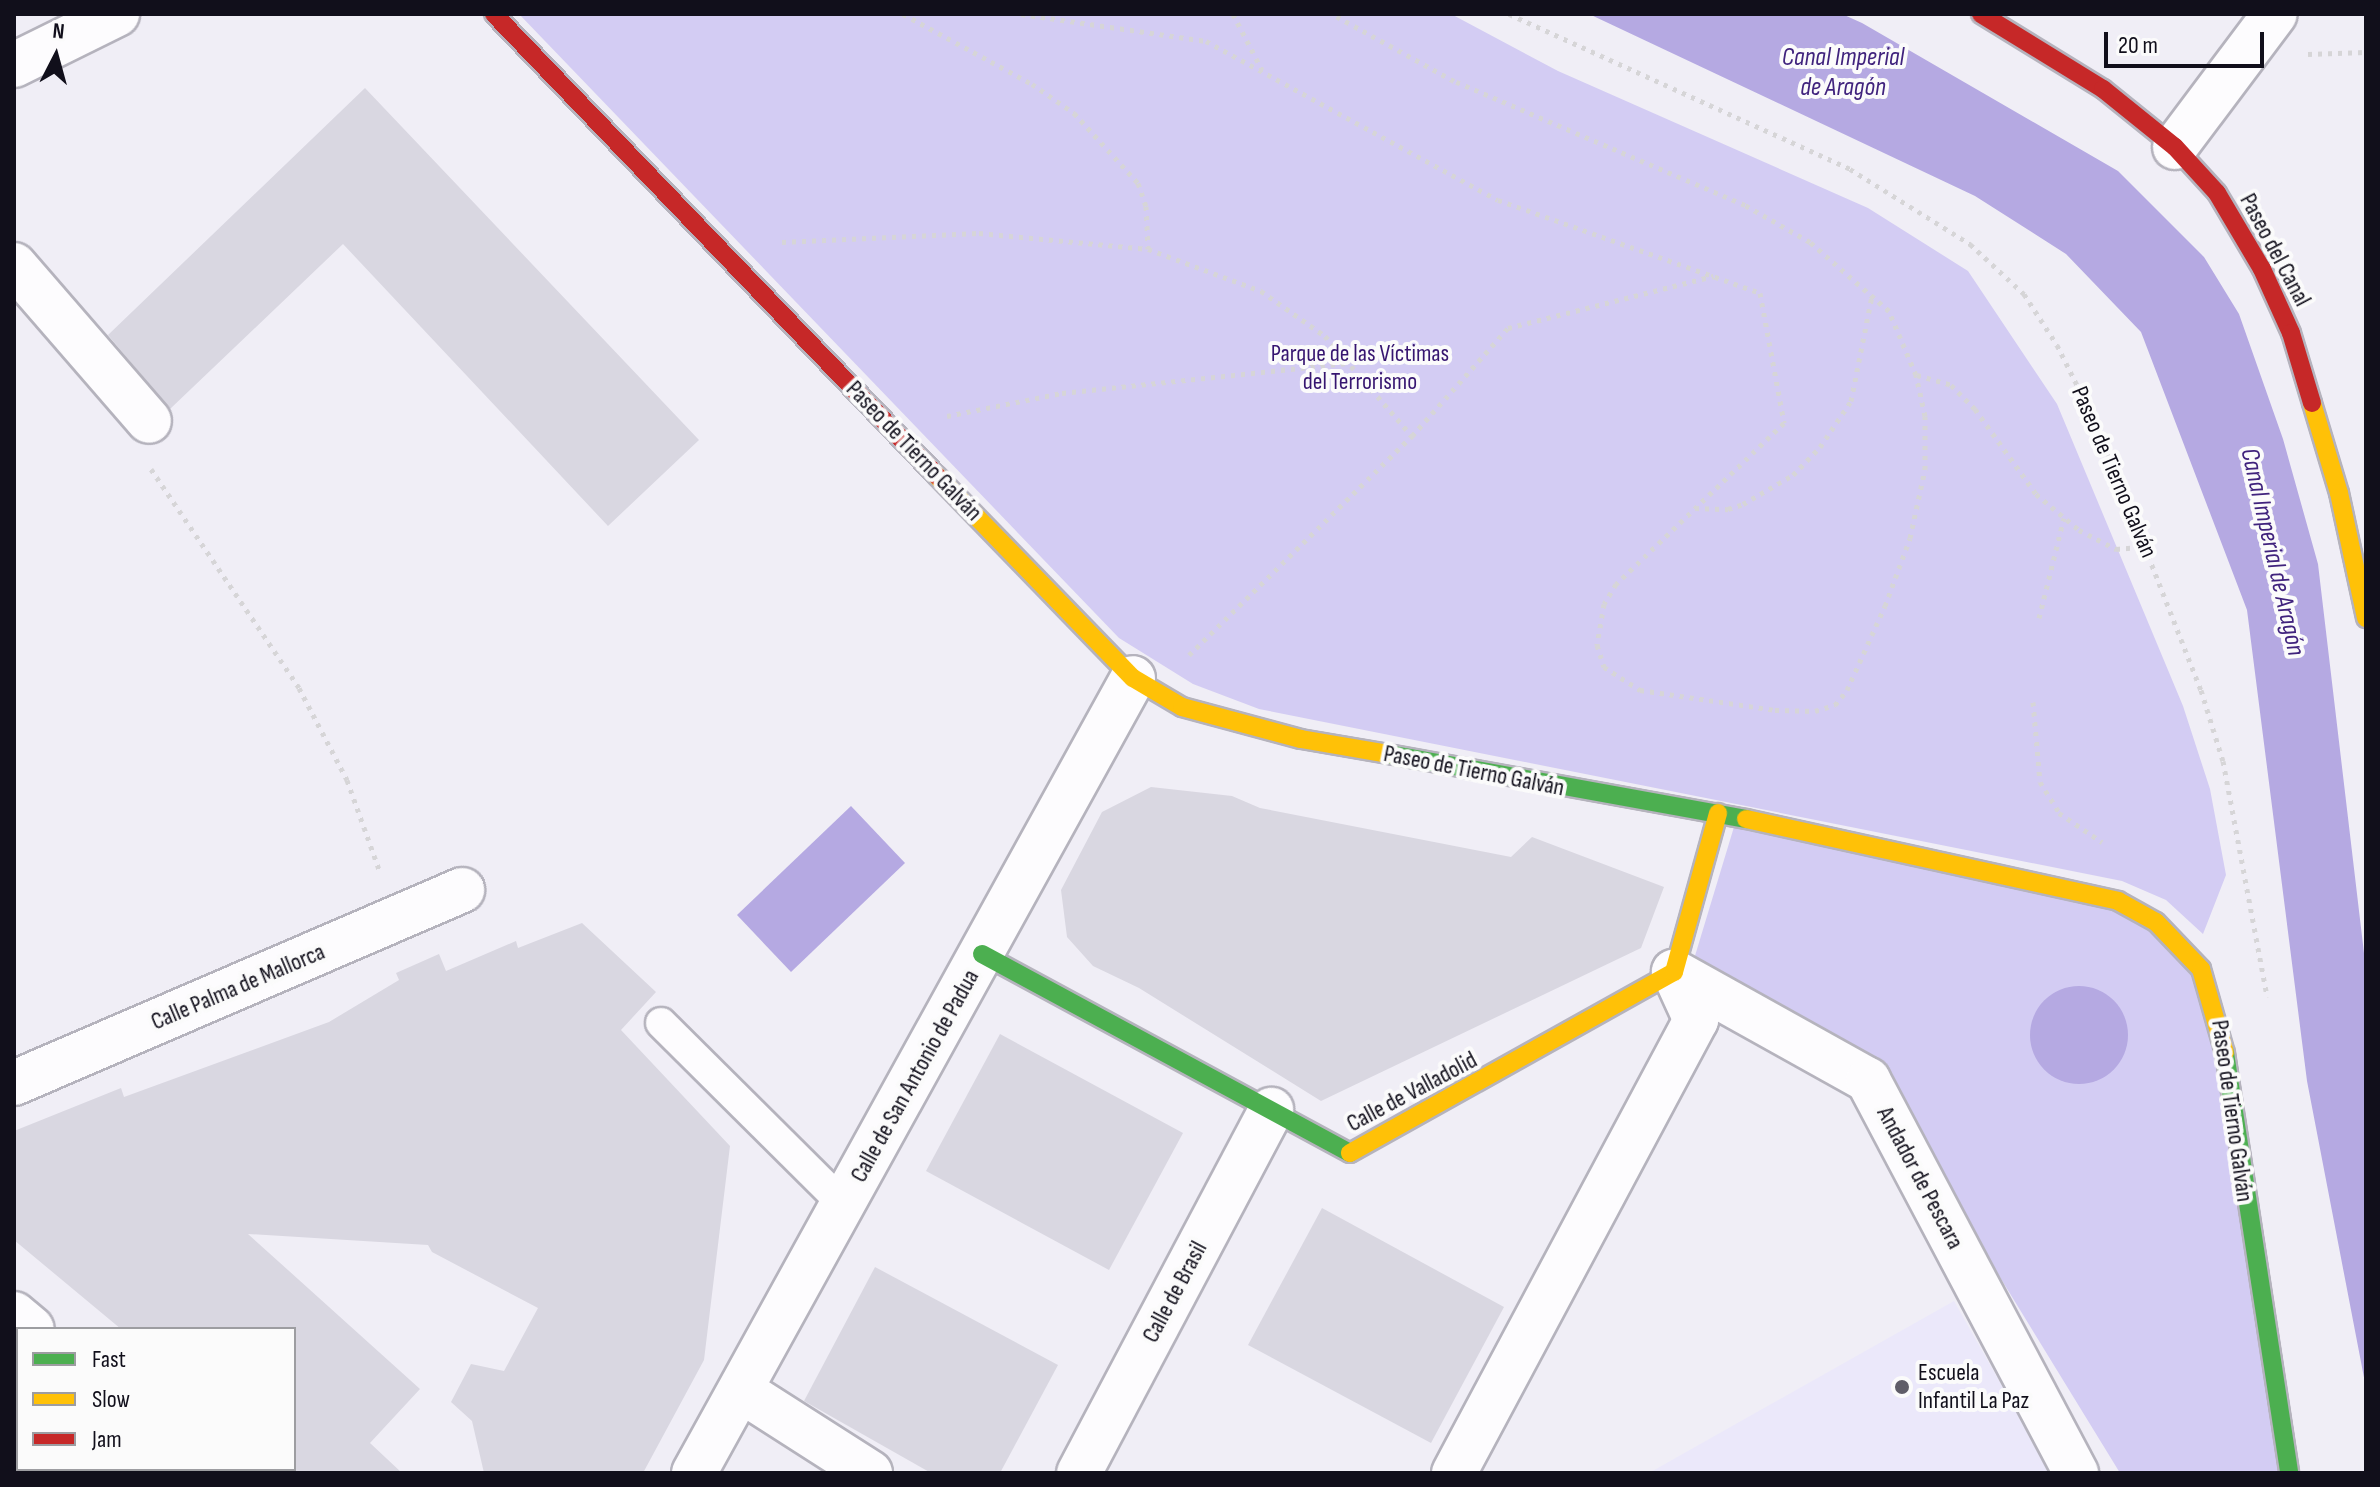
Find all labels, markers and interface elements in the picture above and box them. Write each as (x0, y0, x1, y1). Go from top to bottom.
north arrow (16, 16, 96, 96)
scale bar (2108, 16, 2268, 66)
text: N (51, 18, 66, 46)
text: 20 m (2118, 31, 2158, 60)
water label: Canal Imperial de Aragón (1782, 42, 1904, 104)
street label: Paseo del Canal (2233, 189, 2317, 311)
park label: Parque de las Víctimas del Terrorismo (1271, 340, 1449, 396)
street label: Paseo de Tierno Galván (840, 375, 988, 527)
street label: Paseo de Tierno Galván (2065, 382, 2163, 562)
water label: Canal Imperial de Aragón (2233, 445, 2311, 659)
street label: Paseo de Tierno Galván (1381, 739, 1567, 803)
street label: Calle Palma de Mallorca (147, 937, 329, 1037)
street label: Calle de San Antonio de Padua (845, 965, 985, 1187)
street label: Paseo de Tierno Galván (2205, 1018, 2259, 1204)
street label: Calle de Valladolid (1342, 1046, 1482, 1138)
street label: Andador de Pescara (1870, 1102, 1970, 1254)
street label: Calle de Brasil (1136, 1237, 1214, 1347)
legend (16, 1327, 296, 1471)
text: Fast (92, 1345, 126, 1374)
place label: Escuela Infantil La Paz (1918, 1359, 2029, 1415)
marker: Escuela Infantil La Paz (1893, 1378, 1911, 1396)
text: Slow (92, 1385, 130, 1414)
text: Jam (92, 1425, 122, 1454)

